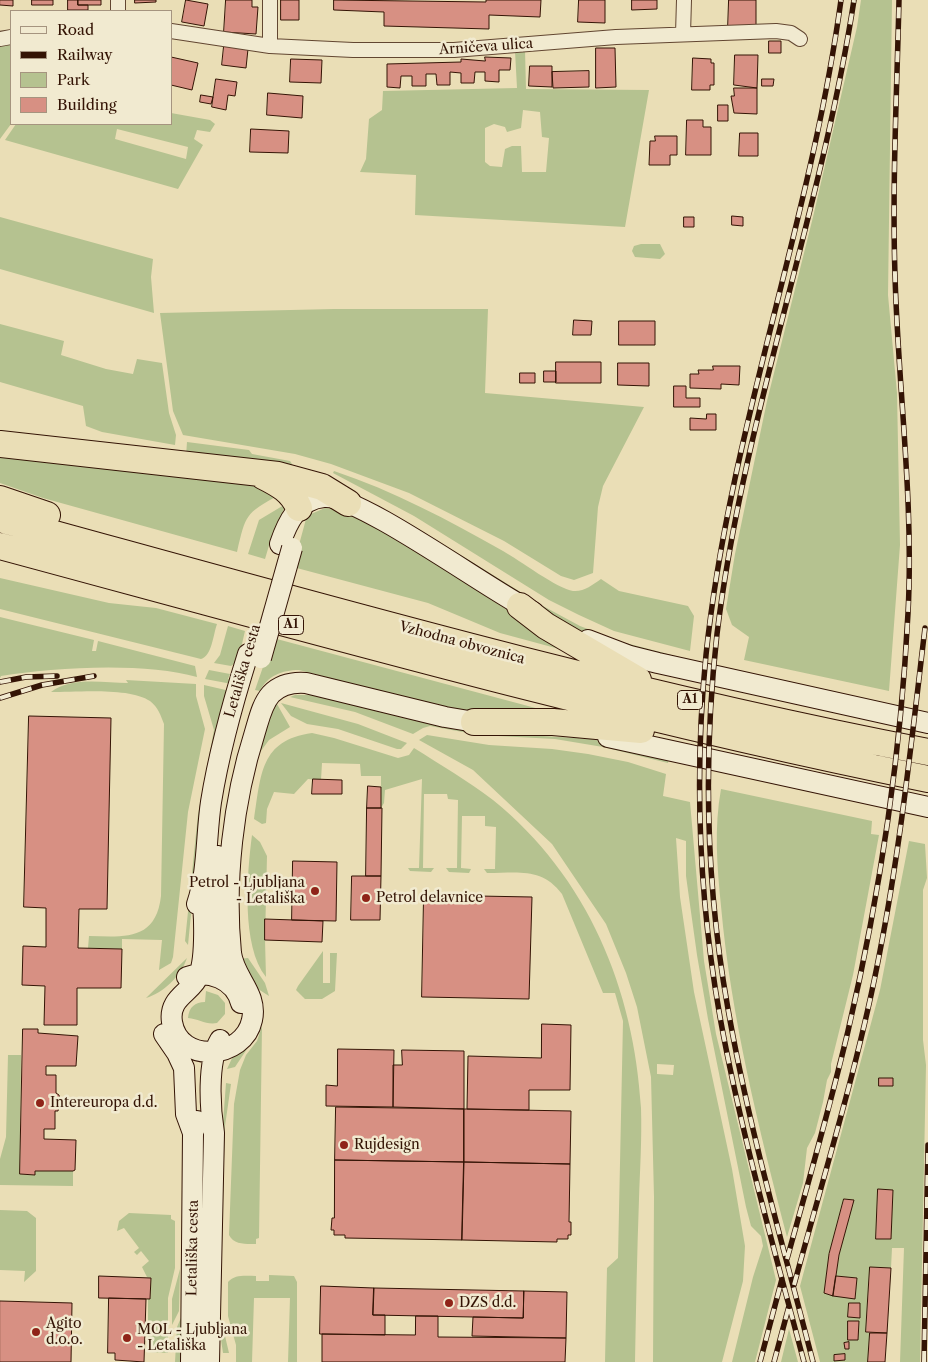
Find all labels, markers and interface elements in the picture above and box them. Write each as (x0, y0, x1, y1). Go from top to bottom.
legend (10, 10, 172, 125)
text: Road (57, 20, 94, 39)
street label: Arničeva ulica (438, 35, 534, 59)
text: Railway (57, 45, 113, 64)
text: Park (57, 70, 90, 89)
text: Building (57, 95, 117, 114)
road number: A1 (278, 616, 304, 634)
street label: Vzhodna obvoznica (397, 618, 527, 668)
street label: Letališka cesta (222, 622, 264, 720)
road number: A1 (678, 690, 702, 710)
place label: Petrol - Ljubljana - Letališka (189, 875, 305, 908)
marker: Petrol - Ljubljana - Letališka (309, 885, 321, 897)
place label: Petrol delavnice (376, 890, 483, 906)
marker: Petrol delavnice (360, 892, 372, 904)
place label: Intereuropa d.d. (50, 1095, 157, 1111)
marker: Intereuropa d.d. (34, 1097, 46, 1109)
place label: Rujdesign (354, 1137, 420, 1153)
marker: Rujdesign (338, 1139, 350, 1151)
street label: Letališka cesta (184, 1200, 202, 1296)
place label: DZS d.d. (459, 1295, 516, 1311)
marker: DZS d.d. (443, 1297, 455, 1309)
place label: Agito d.o.o. (46, 1316, 83, 1348)
place label: MOL - Ljubljana - Letališka (137, 1322, 247, 1354)
marker: Agito d.o.o. (30, 1326, 42, 1338)
marker: MOL - Ljubljana - Letališka (121, 1332, 133, 1344)

